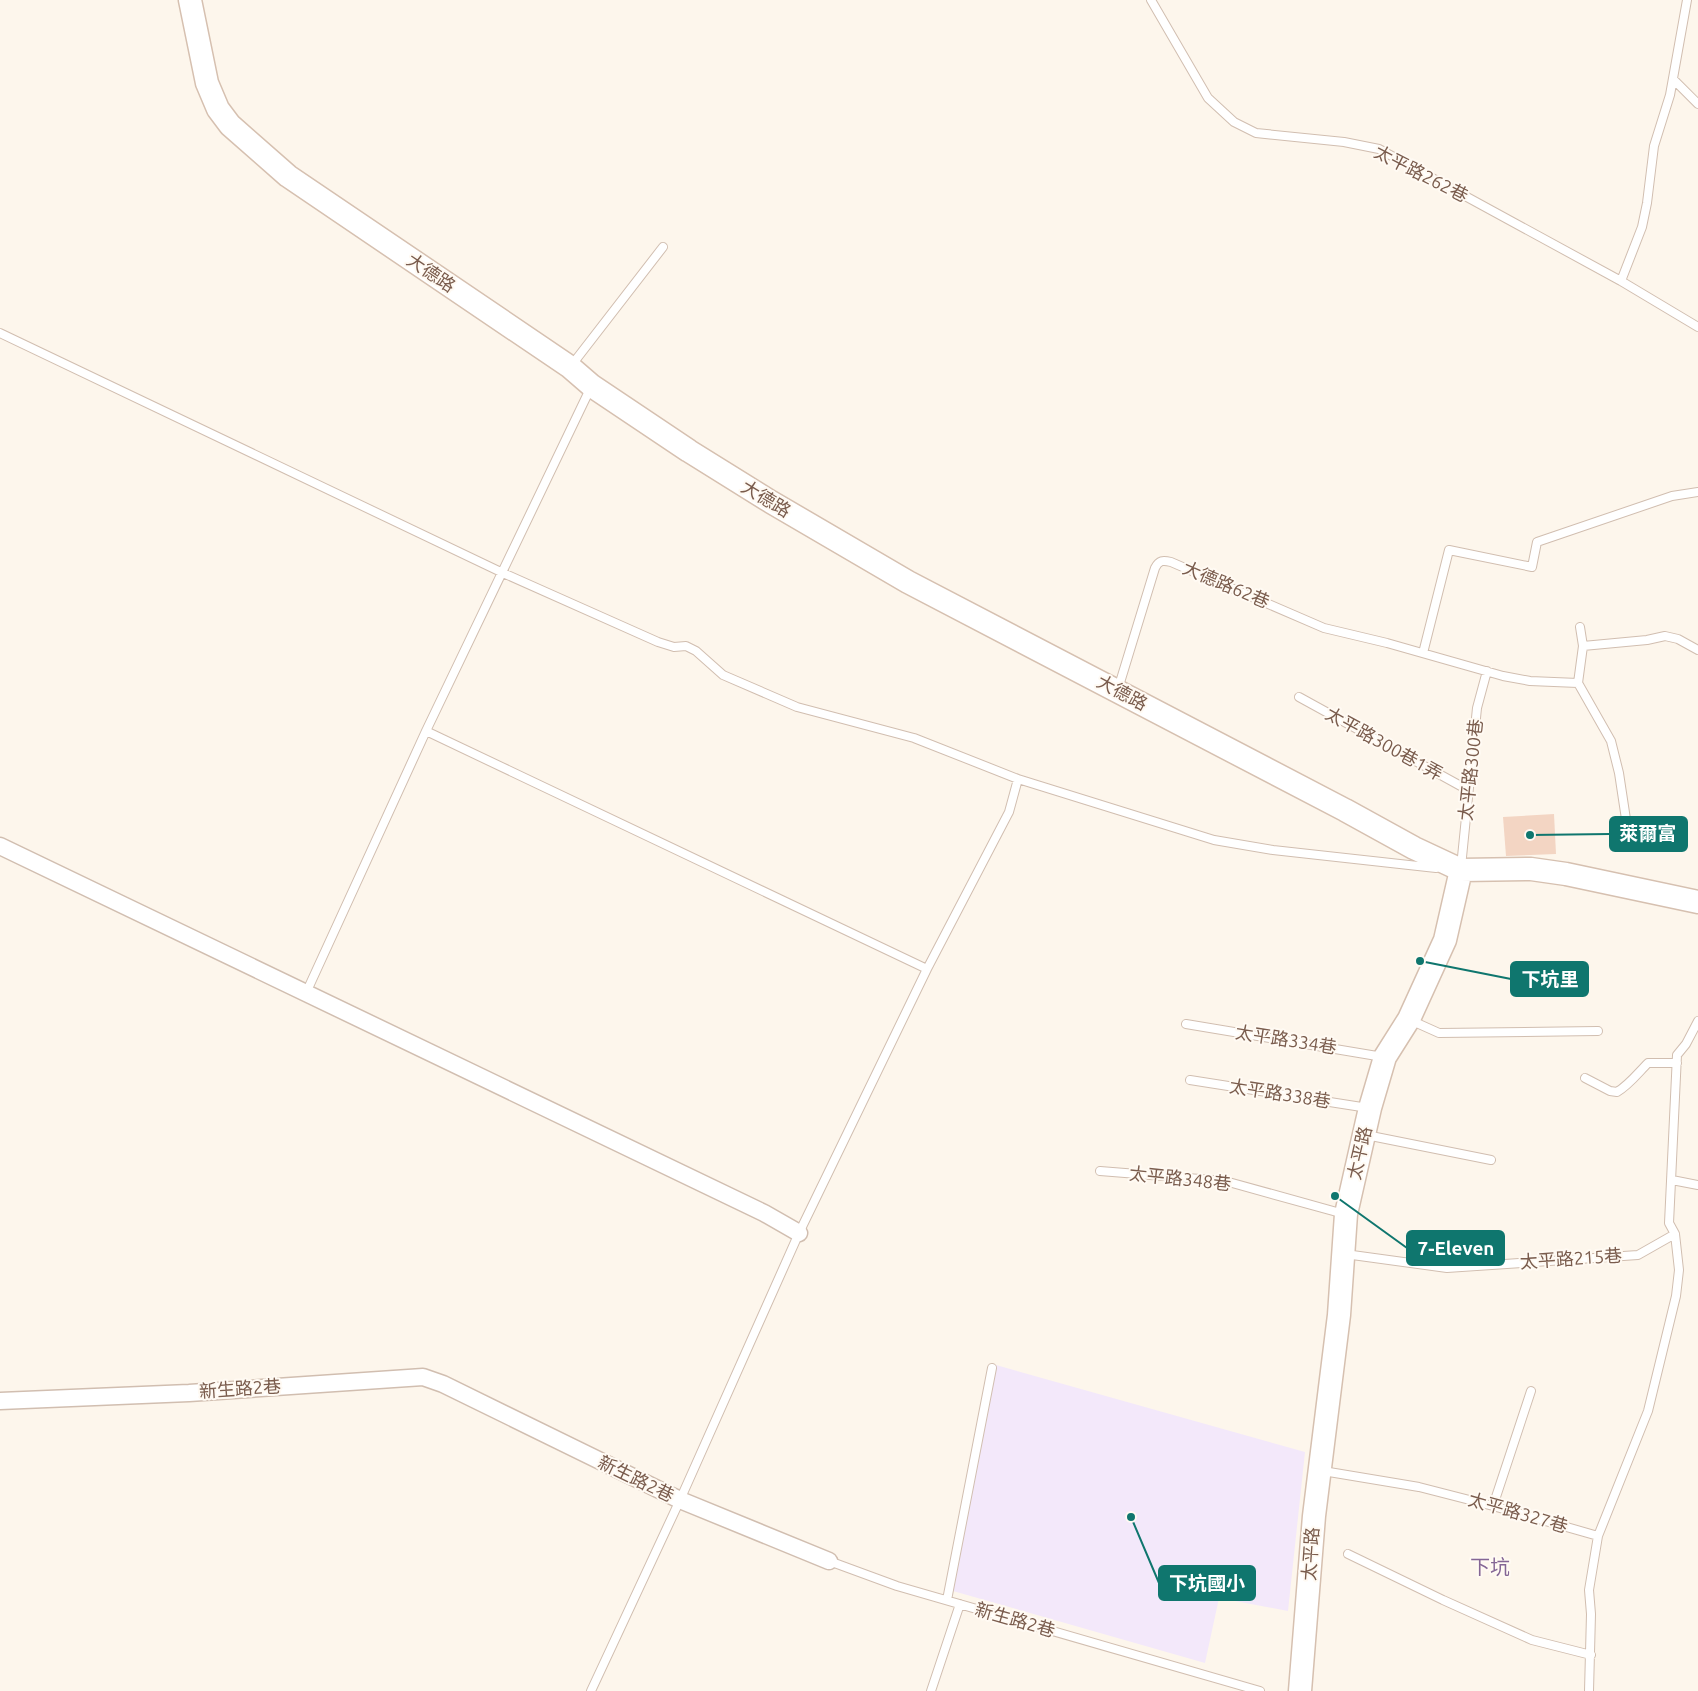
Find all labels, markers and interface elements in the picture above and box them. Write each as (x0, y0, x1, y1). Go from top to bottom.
street label: 太平路262巷 (1371, 141, 1472, 205)
street label: 大德路 (404, 249, 460, 296)
street label: 大德路 (738, 476, 795, 521)
street label: 大德路62巷 (1180, 557, 1273, 611)
street label: 大德路 (1094, 671, 1151, 714)
street label: 太平路300巷1弄 (1323, 703, 1446, 784)
street label: 太平路300巷 (1455, 718, 1485, 822)
callout: 萊爾富 (1610, 817, 1687, 851)
text: 萊爾富 (1619, 822, 1677, 844)
callout: 下坑里 (1511, 962, 1588, 996)
text: 下坑里 (1521, 968, 1579, 990)
street label: 太平路334巷 (1234, 1021, 1338, 1057)
street label: 太平路338巷 (1228, 1075, 1332, 1111)
street label: 太平路 (1343, 1124, 1375, 1181)
street label: 太平路348巷 (1128, 1163, 1232, 1193)
callout: 7-Eleven (1407, 1231, 1504, 1265)
text: 7-Eleven (1418, 1237, 1494, 1259)
street label: 太平路215巷 (1519, 1244, 1623, 1272)
street label: 新生路2巷 (198, 1375, 282, 1401)
street label: 新生路2巷 (595, 1451, 678, 1505)
street label: 太平路327巷 (1466, 1488, 1570, 1536)
street label: 太平路 (1298, 1526, 1322, 1582)
district label: 下坑 (1470, 1555, 1510, 1578)
callout: 下坑國小 (1159, 1566, 1255, 1600)
text: 下坑國小 (1169, 1572, 1245, 1594)
street label: 新生路2巷 (973, 1598, 1058, 1640)

